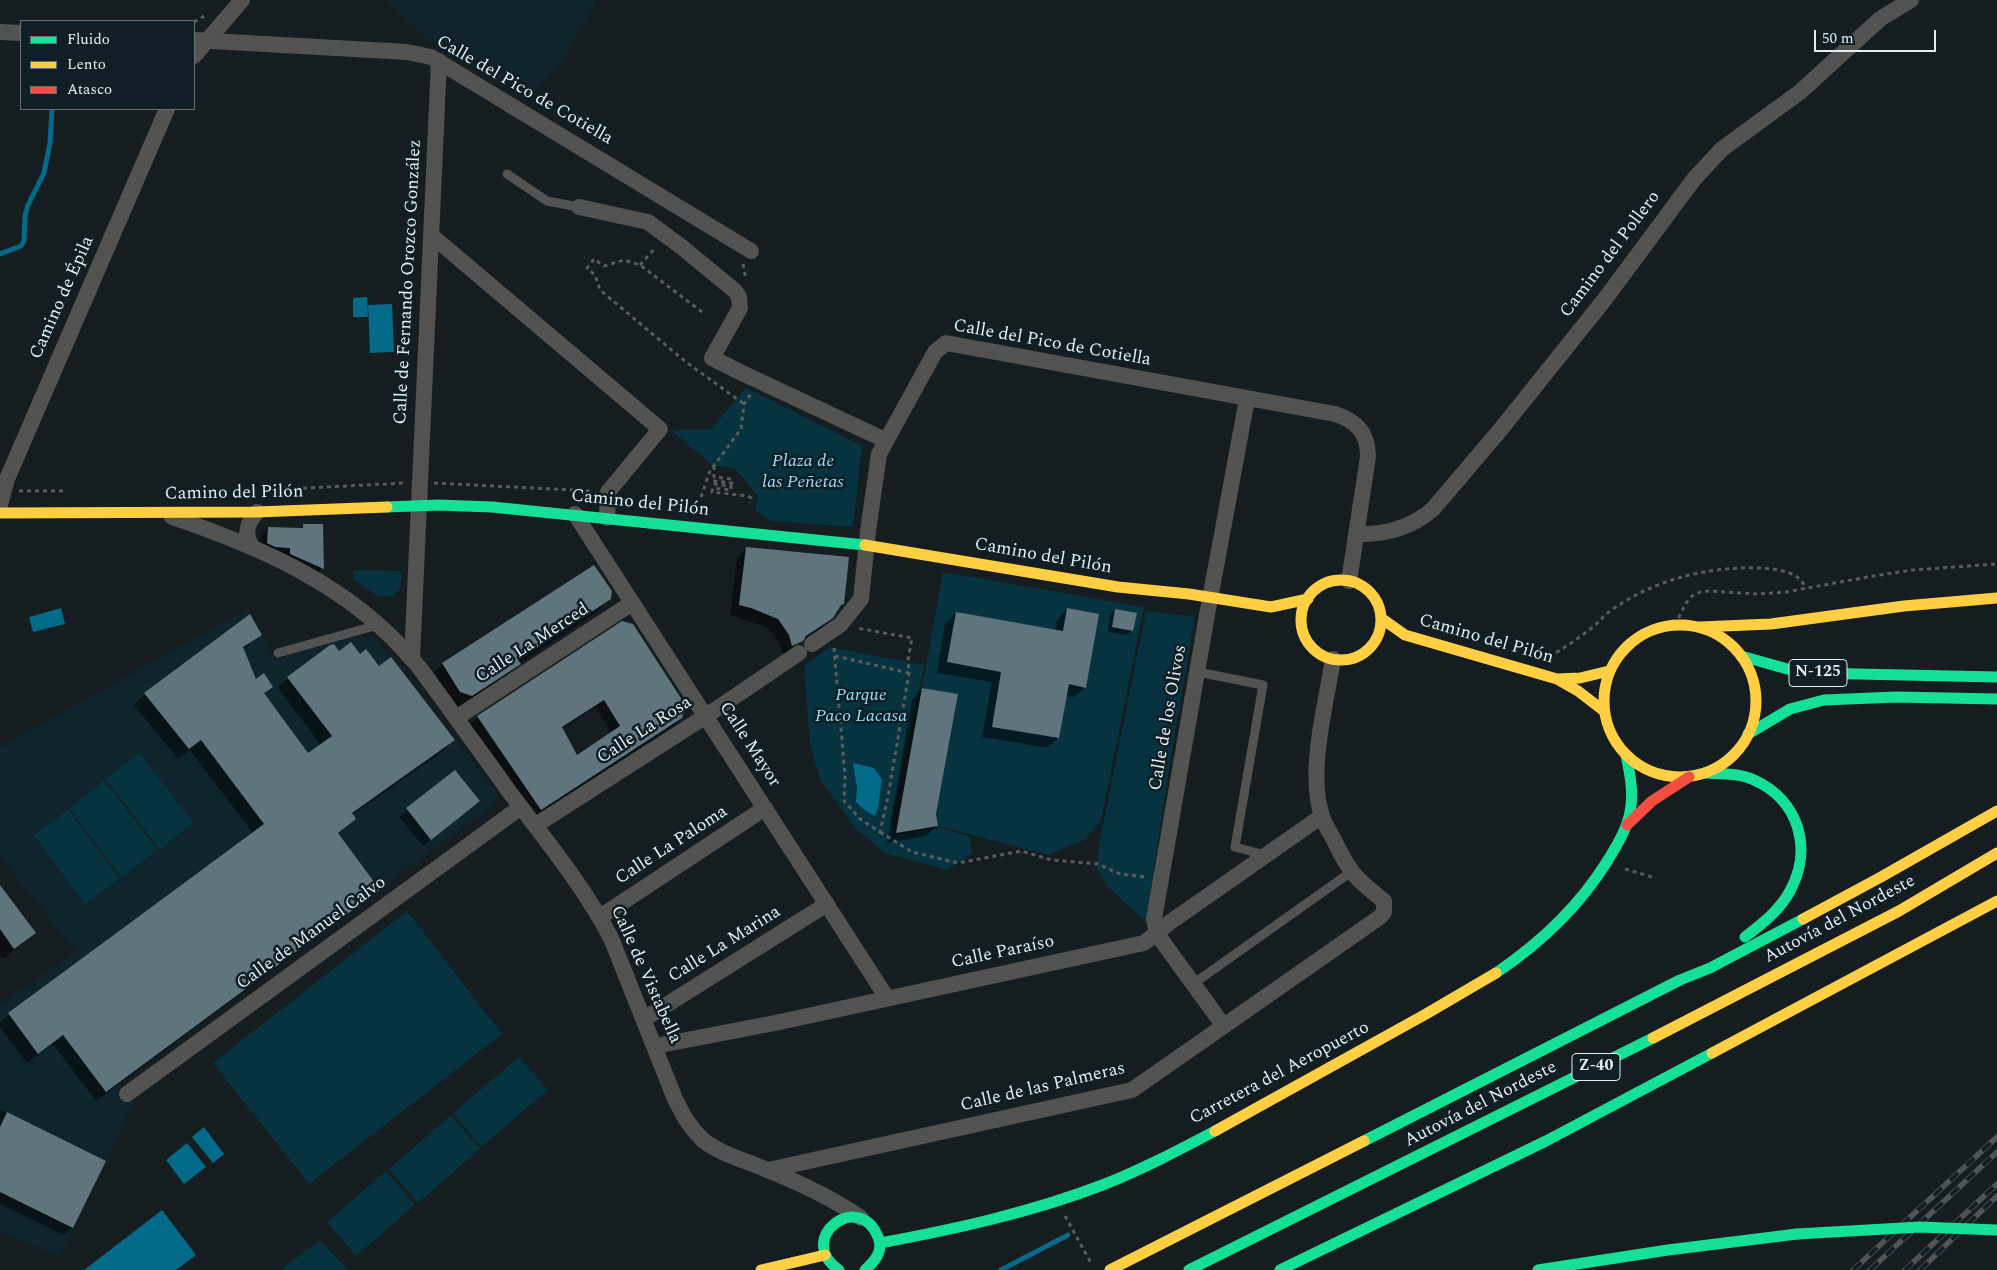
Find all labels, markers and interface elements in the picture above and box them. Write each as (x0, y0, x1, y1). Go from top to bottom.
legend (20, 20, 195, 110)
scale bar (1817, 20, 1940, 52)
text: 50 m (1822, 27, 1854, 50)
text: Fluido (67, 28, 110, 51)
street label: Calle del Pico de Cotiella (432, 32, 616, 150)
text: Lento (67, 53, 106, 76)
text: Atasco (67, 78, 112, 101)
street label: Calle de Fernando Orozco González (391, 139, 427, 425)
street label: Camino del Pollero (1556, 187, 1666, 323)
street label: Camino de Épila (26, 233, 100, 363)
street label: Calle del Pico de Cotiella (952, 316, 1152, 372)
park label: Plaza de las Peñetas (762, 451, 844, 494)
street label: Camino del Pilón (164, 482, 304, 506)
street label: Camino del Pilón (570, 486, 710, 522)
street label: Camino del Pilón (973, 534, 1113, 580)
street label: Calle La Merced (472, 599, 594, 689)
street label: Camino del Pilón (1416, 610, 1556, 670)
street label: Calle de los Olivos (1146, 643, 1192, 793)
road number: N-125 (1789, 660, 1847, 686)
park label: Parque Paco Lacasa (815, 685, 907, 728)
street label: Calle La Rosa (594, 692, 696, 770)
street label: Calle Mayor (714, 698, 784, 792)
street label: Calle La Paloma (612, 802, 732, 890)
street label: Autovía del Nordeste (1761, 871, 1919, 969)
street label: Calle de Manuel Calvo (233, 873, 391, 995)
street label: Calle La Marina (665, 902, 785, 988)
street label: Calle de Vistabella (605, 903, 685, 1047)
street label: Calle Paraíso (950, 932, 1056, 974)
street label: Carretera del Aeropuerto (1187, 1017, 1373, 1131)
road number: Z-40 (1572, 1054, 1620, 1080)
street label: Autovía del Nordeste (1401, 1057, 1561, 1153)
street label: Calle de las Palmeras (959, 1059, 1127, 1117)

